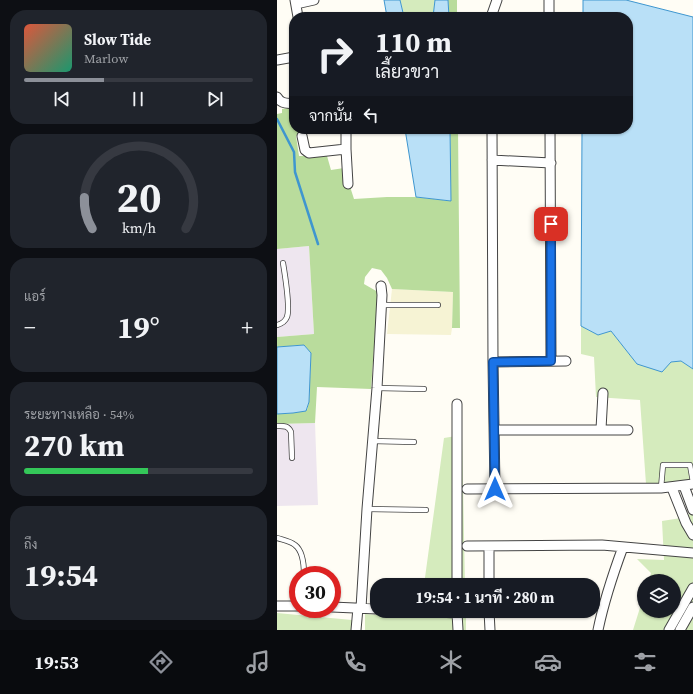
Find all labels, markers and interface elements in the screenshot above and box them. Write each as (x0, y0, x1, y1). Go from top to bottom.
text: 110 m (375, 23, 452, 61)
icon: right (309, 28, 361, 80)
text: Slow Tide (84, 29, 151, 50)
text: Marlow (84, 50, 128, 67)
text: เลี้ยวขวา (375, 59, 439, 84)
icon: previous (51, 88, 73, 110)
icon: pause (127, 88, 149, 110)
icon: next (204, 88, 226, 110)
icon: left (360, 104, 382, 126)
text: จากนั้น (309, 105, 352, 126)
text: 20 (116, 169, 161, 226)
pin (534, 207, 568, 241)
icon: arrive (540, 213, 562, 235)
text: km/h (122, 218, 156, 238)
text: แอร์ (24, 288, 45, 305)
text: 19° (117, 307, 160, 348)
text: − (24, 312, 36, 342)
text: + (241, 312, 253, 342)
text: ระยะทางเหลือ · 54% (24, 406, 134, 423)
text: 270 km (24, 425, 124, 466)
position arrow (474, 468, 516, 510)
text: ถึง (24, 536, 37, 553)
text: 19:54 (24, 555, 98, 596)
speed limit sign: 30 (289, 566, 341, 618)
map controls (637, 574, 681, 618)
button: layers (637, 574, 681, 618)
text: 19:54 · 1 นาที · 280 m (416, 587, 554, 608)
icon: directions (147, 648, 175, 676)
icon: music (244, 648, 272, 676)
icon: phone (341, 648, 369, 676)
icon: climate (437, 648, 465, 676)
icon: car (534, 648, 562, 676)
icon: filters (631, 648, 659, 676)
text: 19:53 (34, 650, 79, 675)

